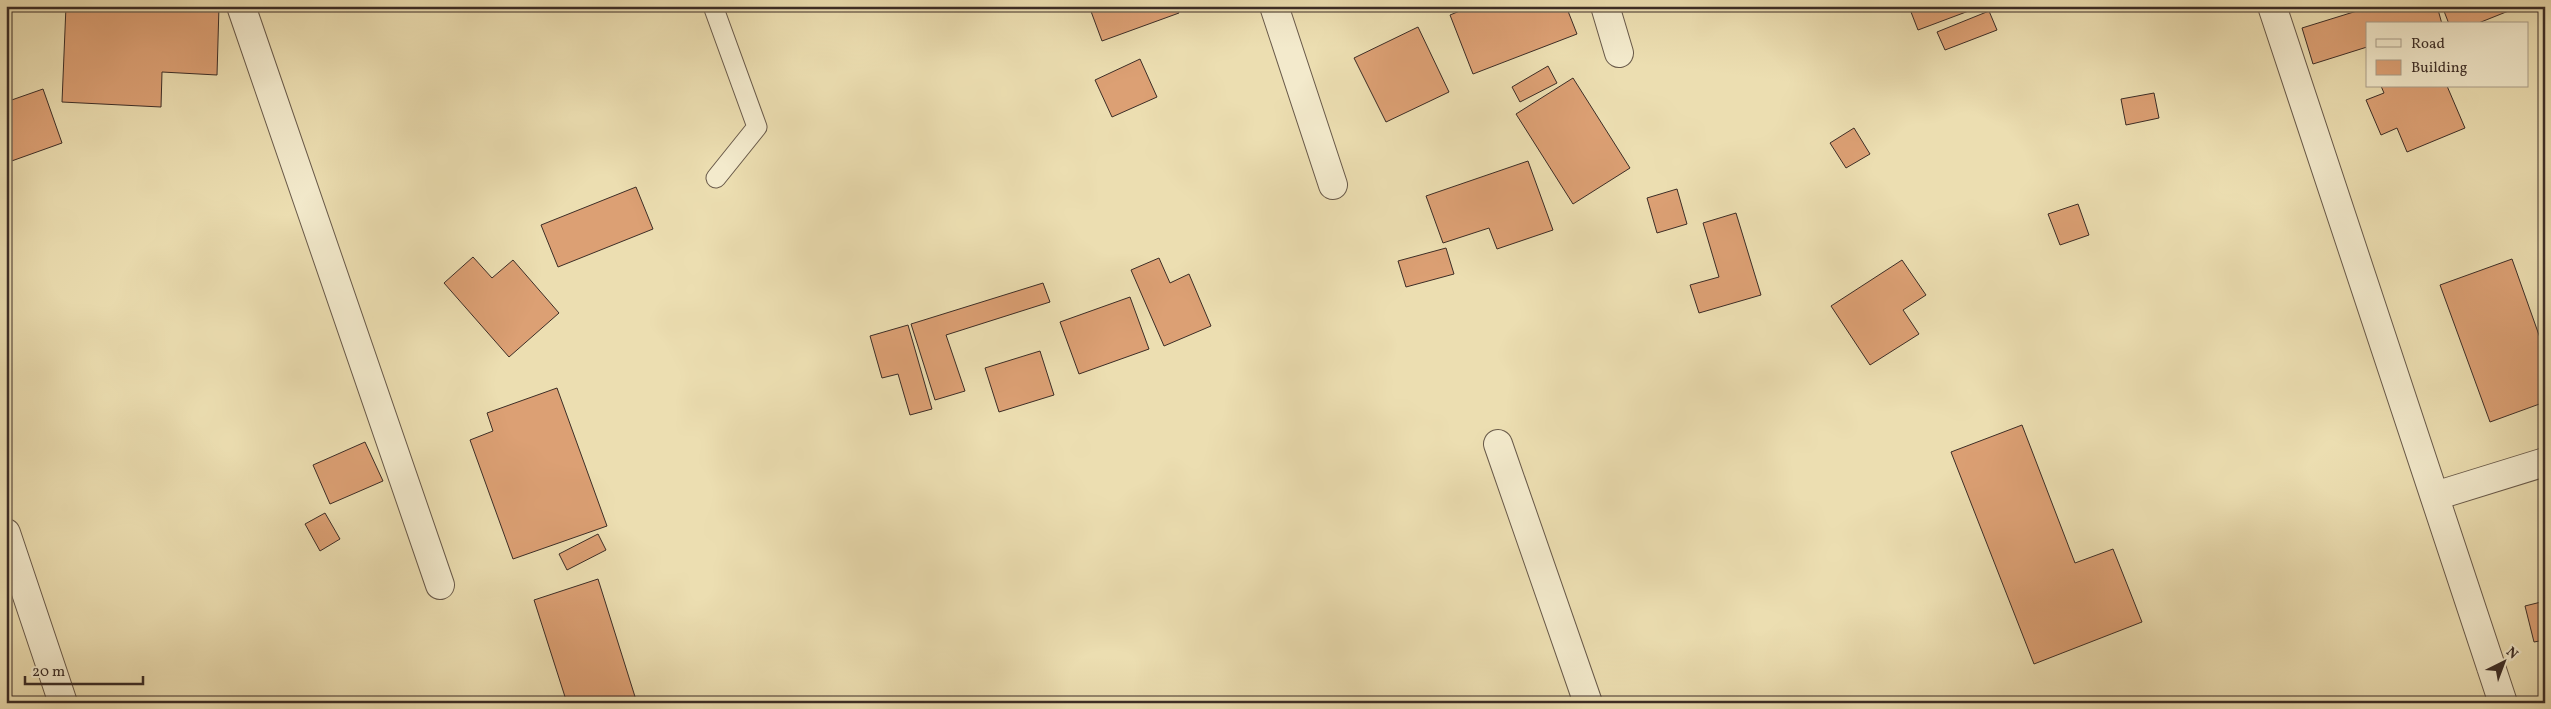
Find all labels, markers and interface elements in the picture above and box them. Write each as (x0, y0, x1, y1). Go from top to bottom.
legend (2366, 22, 2528, 88)
text: Road (2411, 34, 2445, 55)
text: Building (2411, 58, 2468, 79)
north arrow (2478, 636, 2528, 686)
text: N (2502, 643, 2522, 664)
scale bar (25, 654, 142, 686)
text: 20 m (32, 662, 65, 683)

